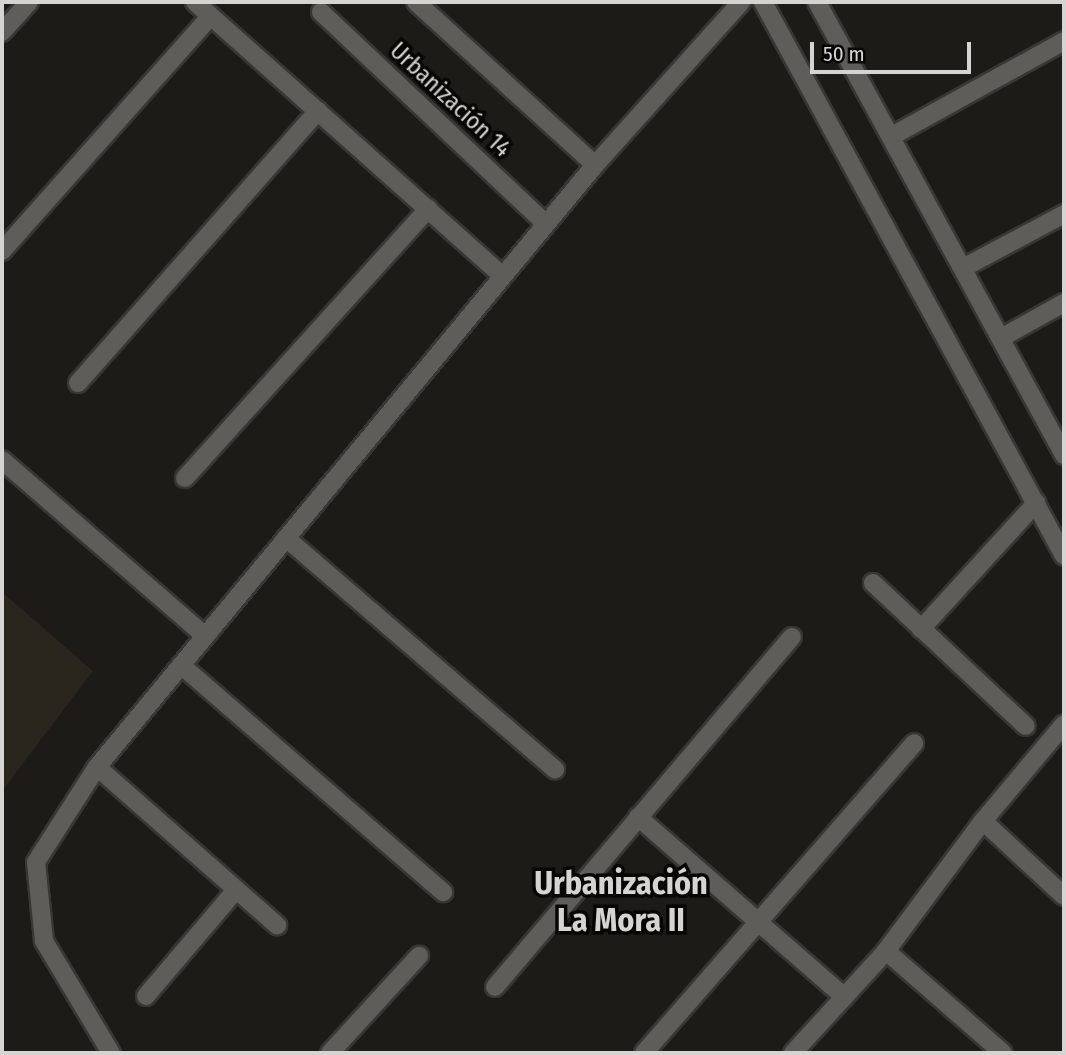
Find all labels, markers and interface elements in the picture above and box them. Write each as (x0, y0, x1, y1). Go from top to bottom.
scale bar (814, 28, 975, 72)
street label: Urbanización 14 (384, 37, 516, 163)
text: 50 m (823, 41, 865, 67)
district label: Urbanización La Mora II (534, 865, 708, 940)

